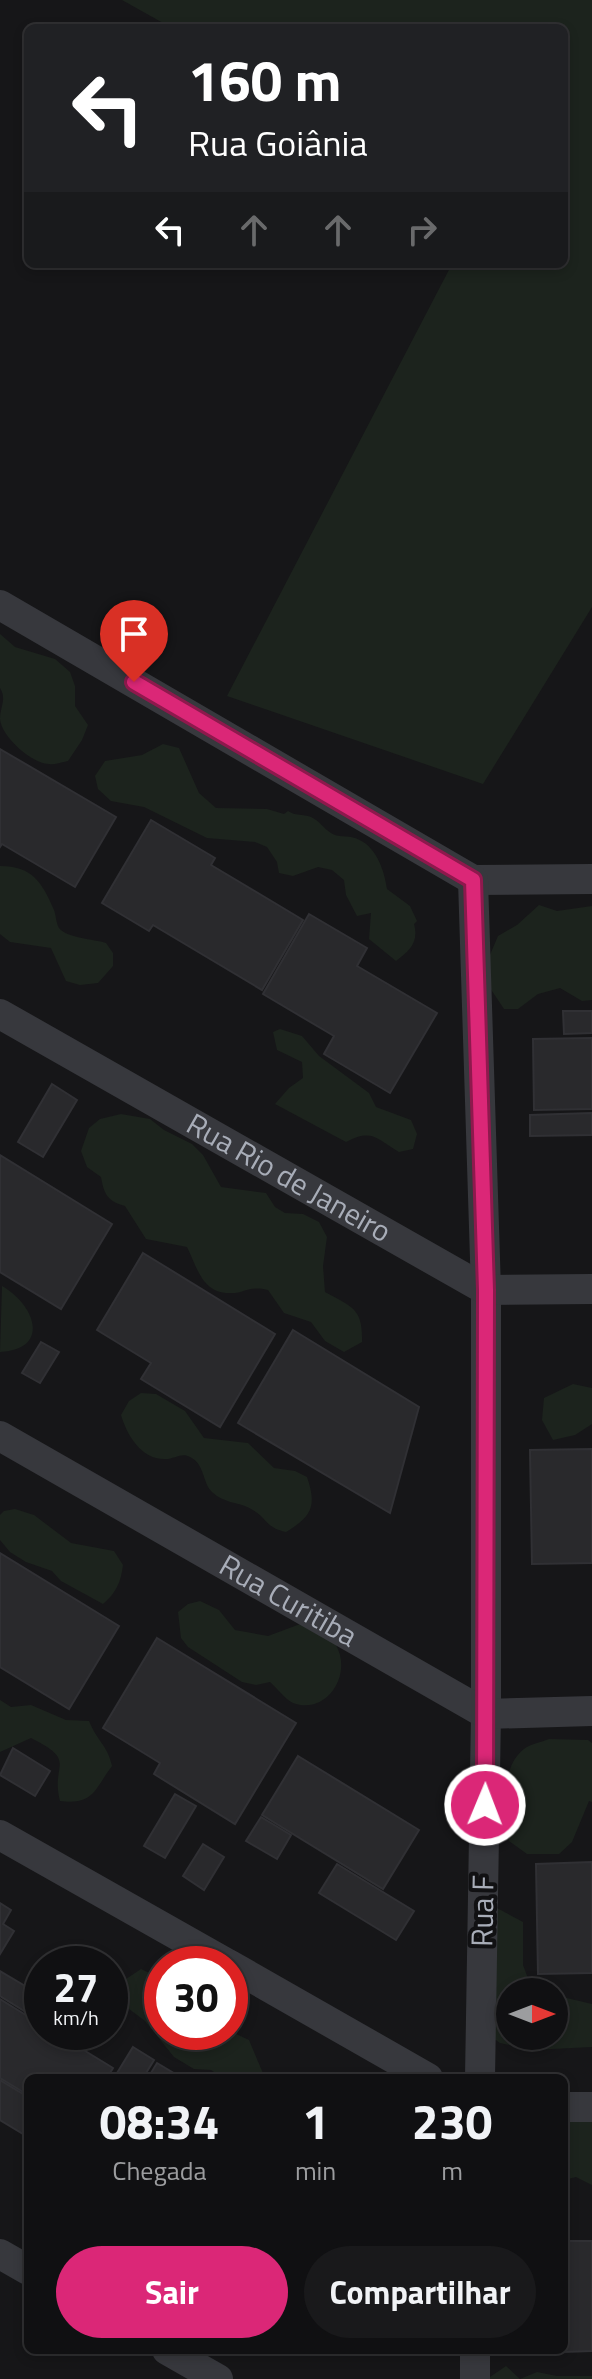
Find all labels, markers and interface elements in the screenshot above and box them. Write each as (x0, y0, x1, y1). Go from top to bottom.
text: 160 m (188, 38, 341, 123)
icon: left (56, 56, 160, 160)
text: Rua Goiânia (188, 115, 368, 170)
icon: left (148, 208, 192, 252)
icon: ahead (232, 208, 276, 252)
icon: ahead (316, 208, 360, 252)
icon: right (400, 208, 444, 252)
pin (100, 600, 168, 682)
icon: arrive (112, 612, 156, 656)
street label: Rua Rio de Janeiro (178, 1101, 400, 1254)
street label: Rua Curitiba (211, 1542, 366, 1658)
position arrow (443, 1763, 527, 1847)
street label: Rua F (458, 1875, 506, 1947)
speed limit sign: 30 (144, 1946, 248, 2050)
text: 27 (54, 1957, 98, 2018)
north arrow (496, 1978, 568, 2050)
map controls (496, 1978, 568, 2050)
text: km/h (53, 2002, 99, 2033)
text: 08:34 (100, 2085, 219, 2158)
text: 1 (302, 2085, 329, 2158)
text: 230 (412, 2085, 492, 2158)
text: Chegada (112, 2151, 207, 2190)
text: min (295, 2151, 336, 2190)
text: m (441, 2151, 463, 2190)
button: Sair (56, 2246, 288, 2338)
button: Compartilhar (304, 2246, 536, 2338)

